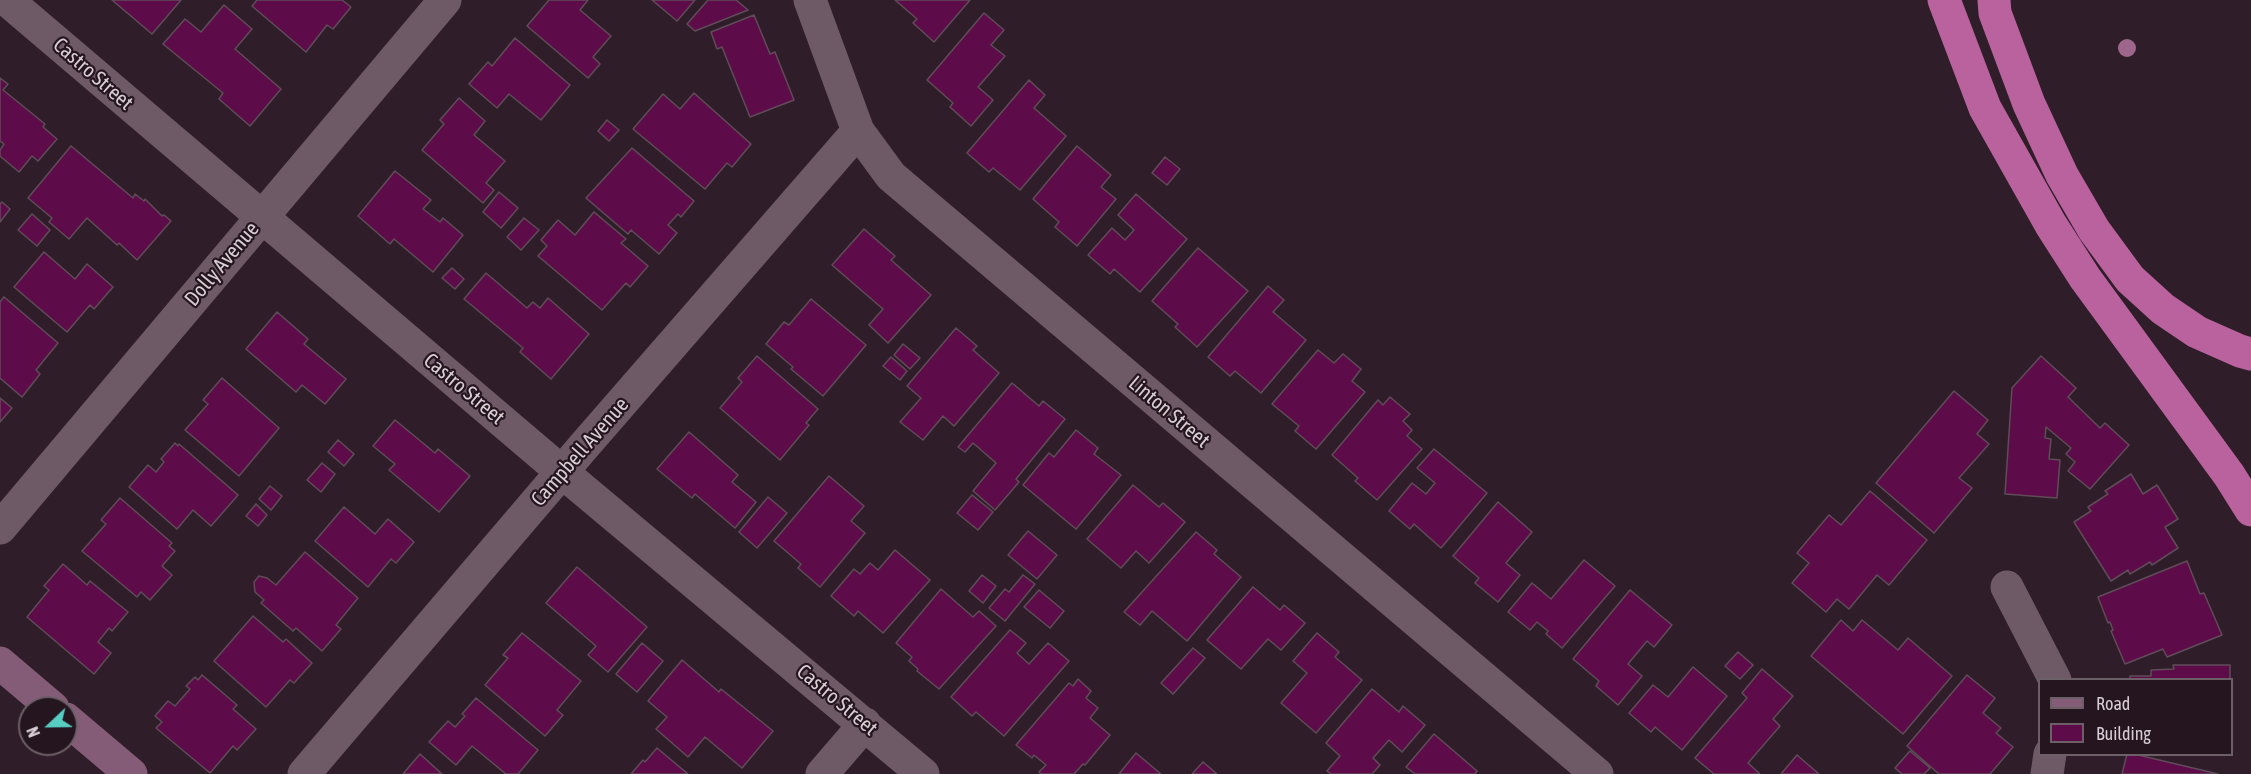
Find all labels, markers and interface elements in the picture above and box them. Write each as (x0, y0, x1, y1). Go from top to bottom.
street label: Castro Street (48, 32, 138, 116)
street label: Dolly Avenue (179, 217, 265, 311)
street label: Castro Street (418, 348, 510, 430)
street label: Linton Street (1123, 371, 1215, 453)
street label: Campbell Avenue (526, 392, 634, 512)
street label: Castro Street (791, 659, 883, 741)
legend (2038, 678, 2233, 756)
text: Road (2096, 693, 2130, 714)
north arrow (18, 696, 78, 756)
text: Building (2096, 723, 2151, 744)
text: N (23, 724, 43, 740)

